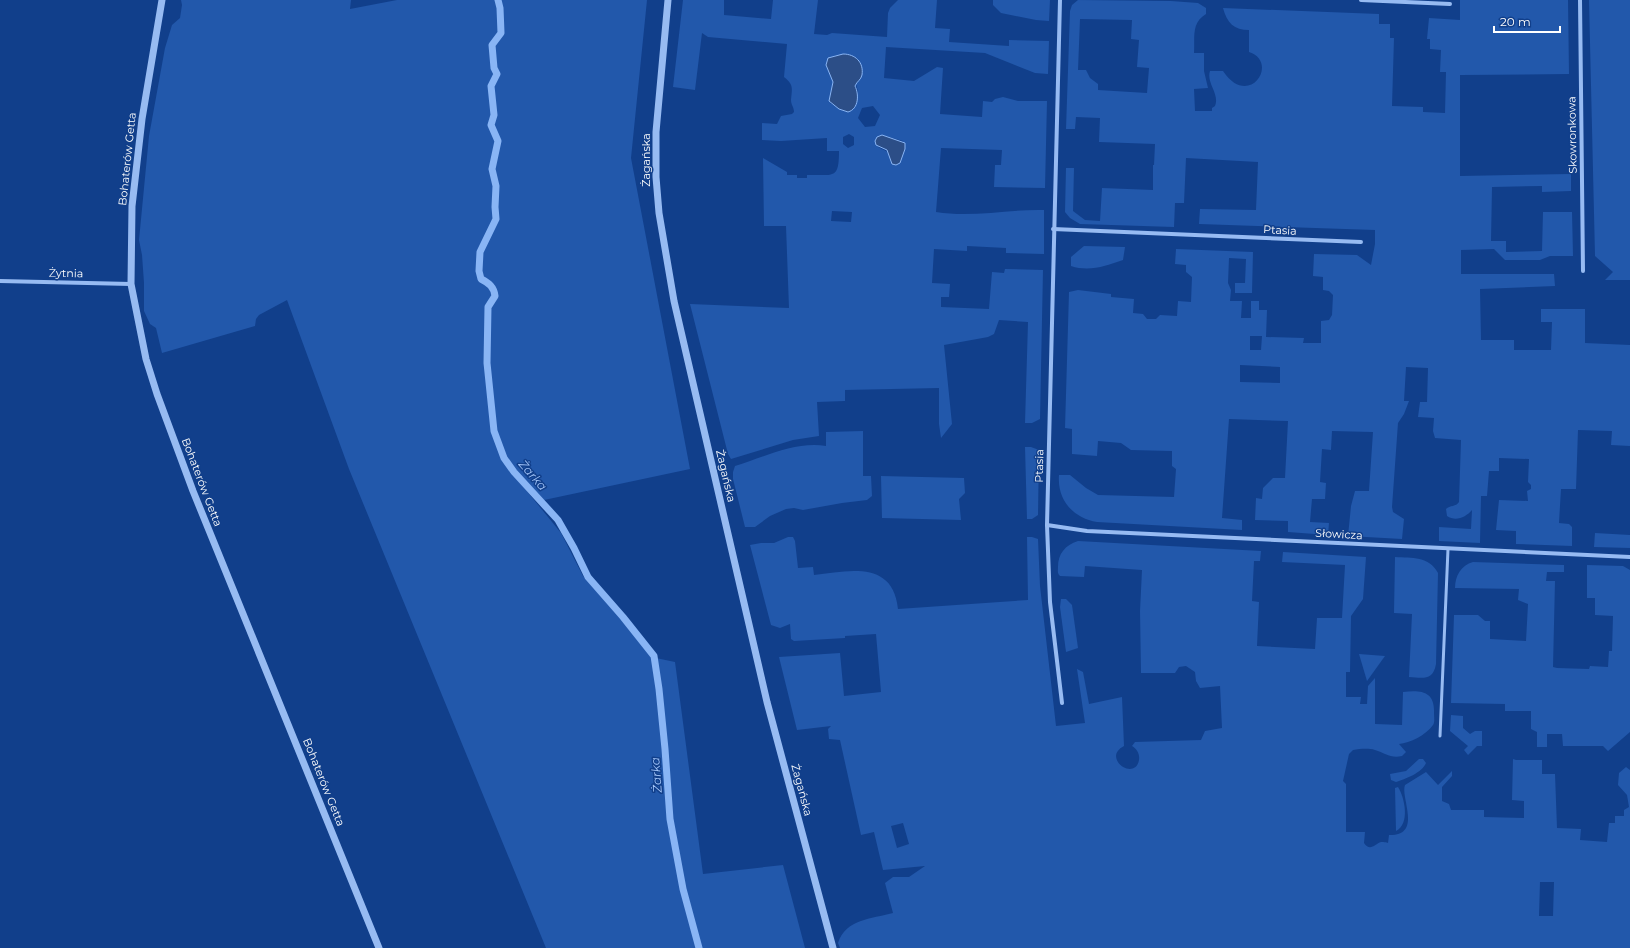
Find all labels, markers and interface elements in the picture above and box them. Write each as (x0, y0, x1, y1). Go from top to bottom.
scale bar (1494, 8, 1560, 34)
text: 20 m (1500, 14, 1531, 29)
street label: Skowronkowa (1564, 96, 1580, 174)
street label: Bohaterów Getta (115, 112, 139, 206)
street label: Żagańska (639, 133, 653, 187)
street label: Ptasia (1263, 222, 1297, 238)
street label: Żytnia (49, 266, 83, 280)
street label: Bohaterów Getta (179, 436, 225, 528)
street label: Żagańska (713, 448, 739, 504)
street label: Ptasia (1032, 449, 1046, 483)
water label: Żarka (515, 456, 550, 493)
street label: Słowicza (1315, 526, 1363, 542)
street label: Bohaterów Getta (300, 736, 348, 828)
water label: Żarka (647, 757, 665, 794)
street label: Żagańska (788, 762, 816, 818)

